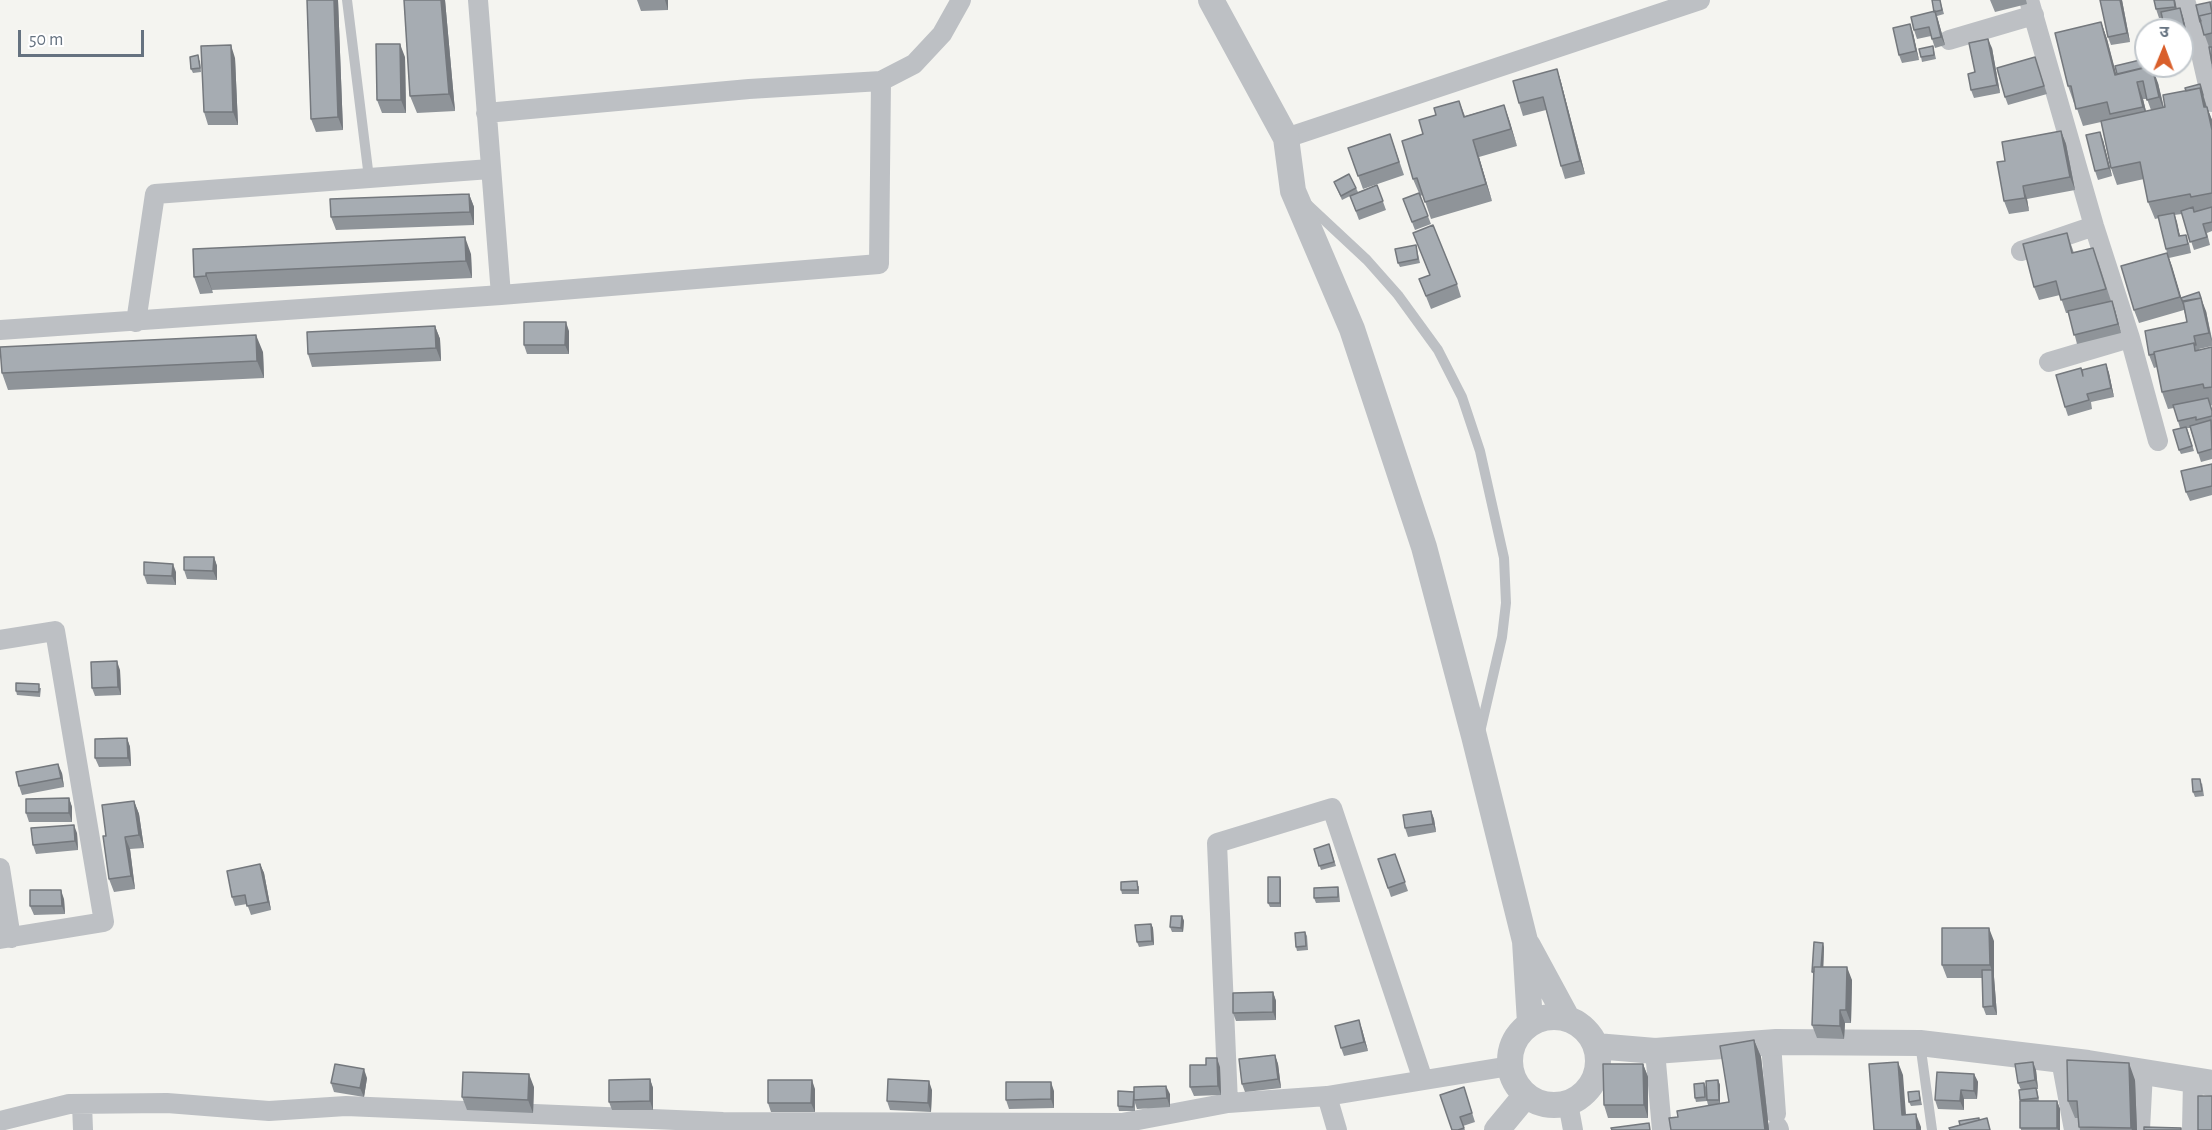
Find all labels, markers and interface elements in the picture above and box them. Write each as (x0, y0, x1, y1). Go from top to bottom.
scale bar (21, 18, 147, 56)
north arrow (2134, 18, 2194, 78)
text: उ (2159, 24, 2169, 40)
text: 50 m (29, 31, 63, 49)

